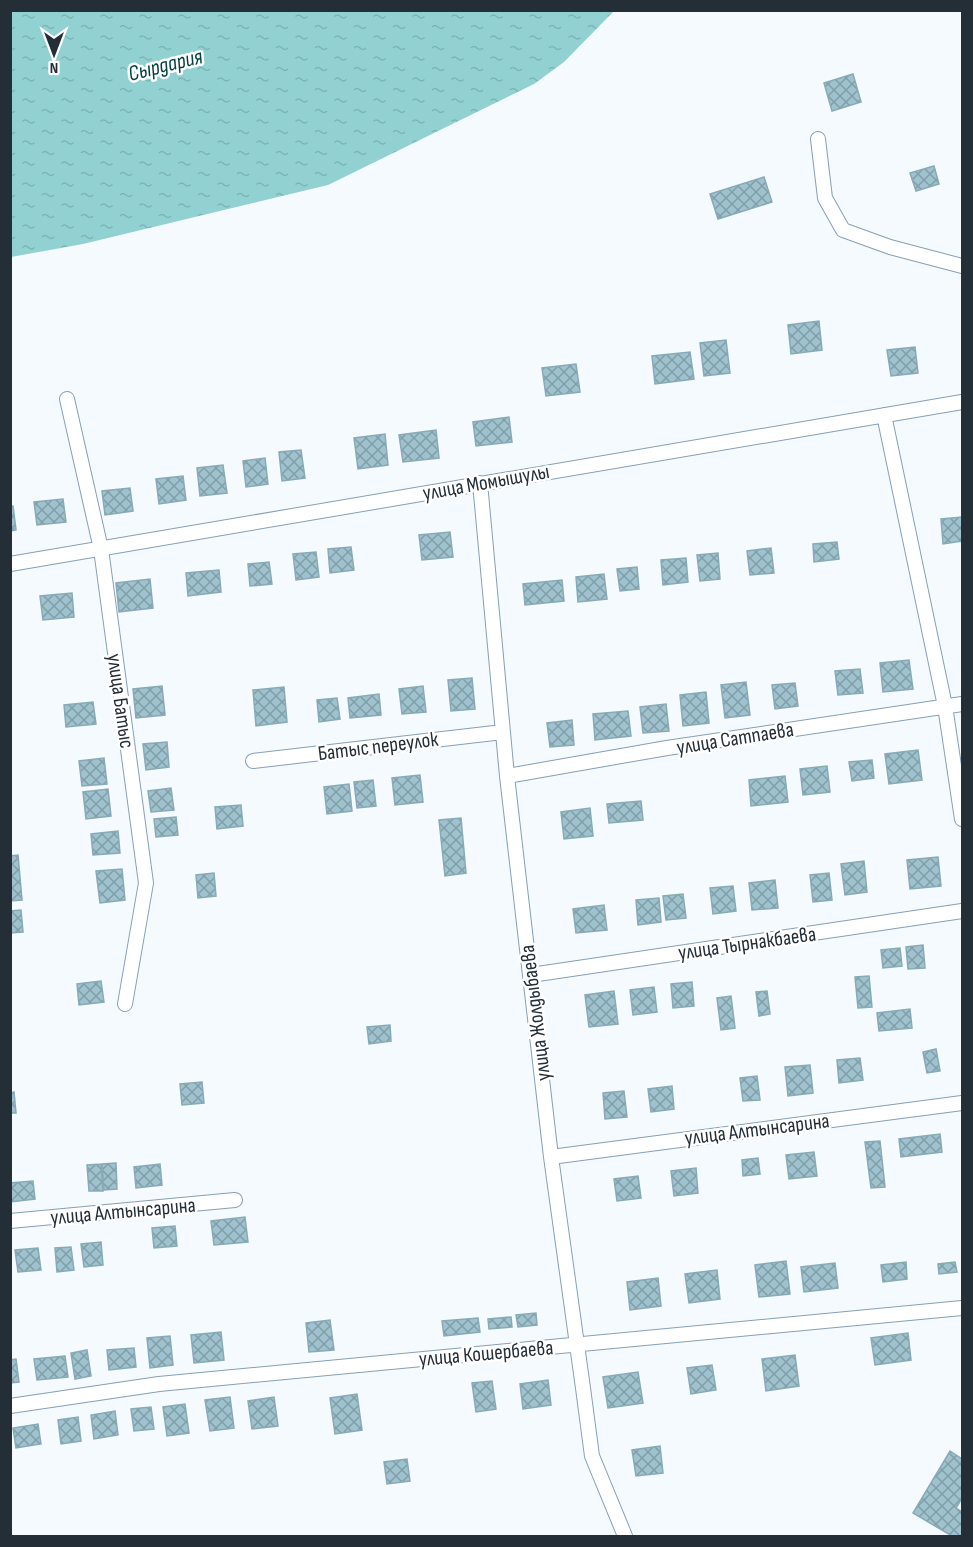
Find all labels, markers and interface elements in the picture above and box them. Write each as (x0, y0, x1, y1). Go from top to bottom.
north arrow (24, 24, 84, 84)
water label: Сырдария (125, 43, 206, 88)
text: N (50, 58, 58, 77)
street label: улица Момышулы (421, 459, 551, 506)
street label: улица Батыс (101, 652, 140, 750)
street label: улица Сатпаева (675, 717, 795, 760)
street label: Батыс переулок (317, 727, 440, 766)
street label: улица Тырнакбаева (677, 921, 818, 966)
street label: улица Жолдыбаева (515, 944, 556, 1082)
street label: улица Алтынсарина (683, 1108, 831, 1151)
street label: улица Алтынсарина (49, 1193, 197, 1230)
street label: улица Кошербаева (418, 1335, 554, 1372)

